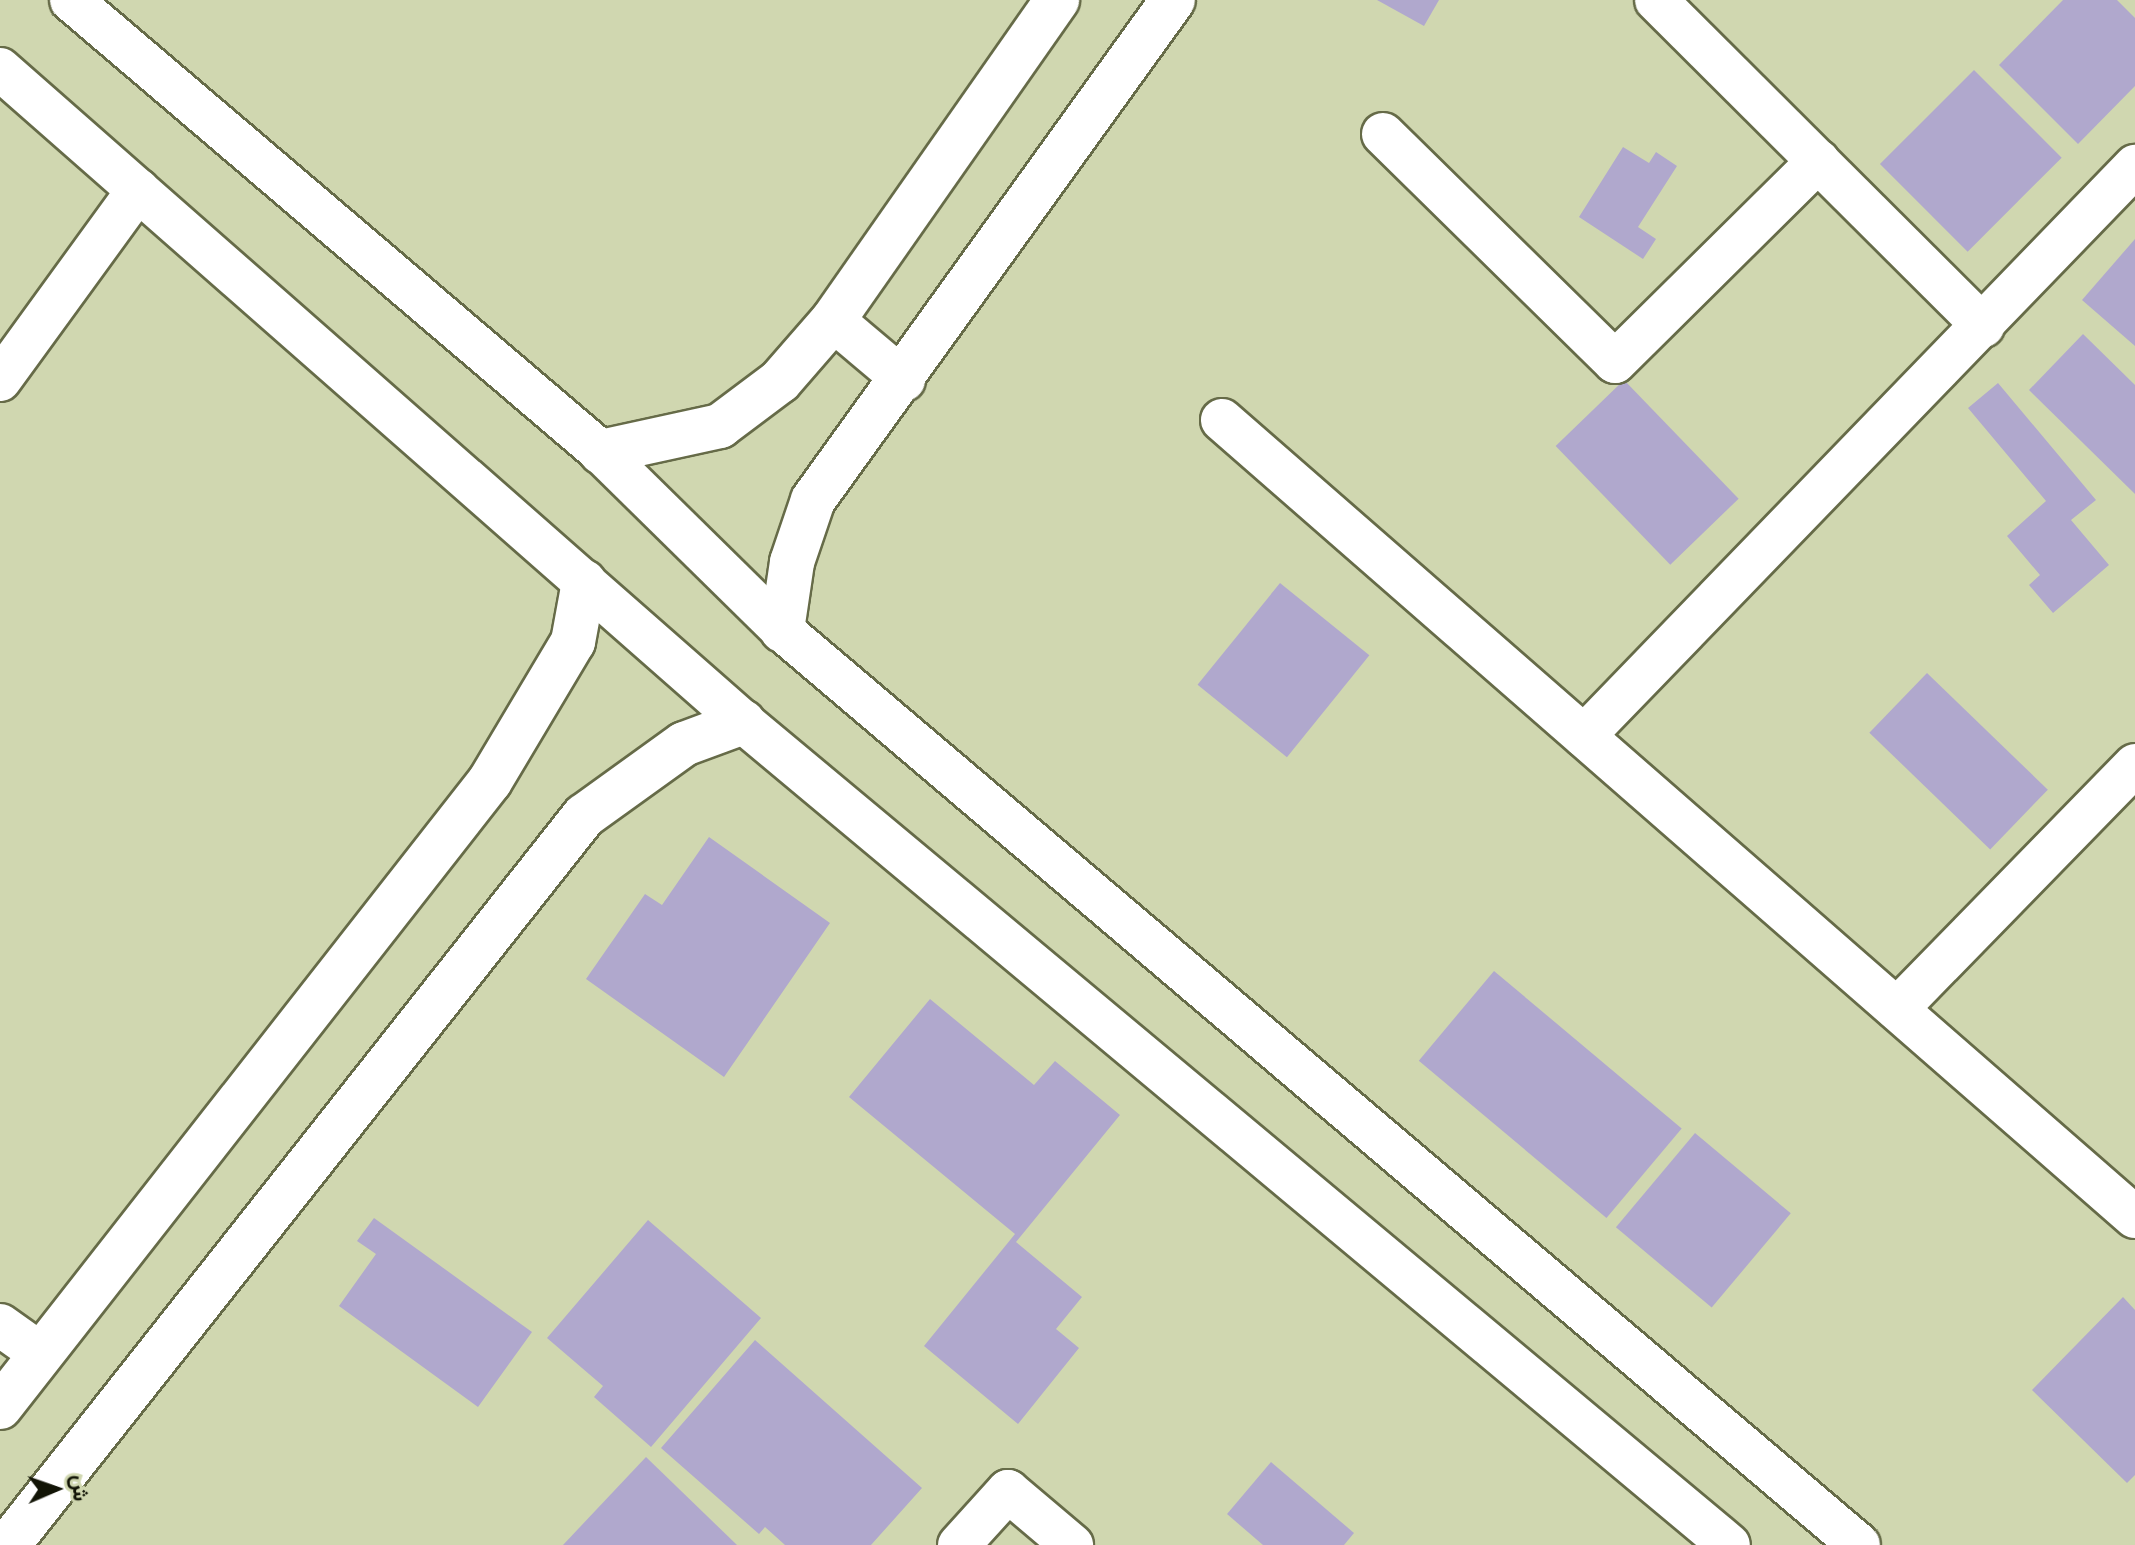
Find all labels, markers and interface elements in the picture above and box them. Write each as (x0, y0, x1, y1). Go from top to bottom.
north arrow (16, 1449, 96, 1529)
text: ش (67, 1474, 94, 1502)

